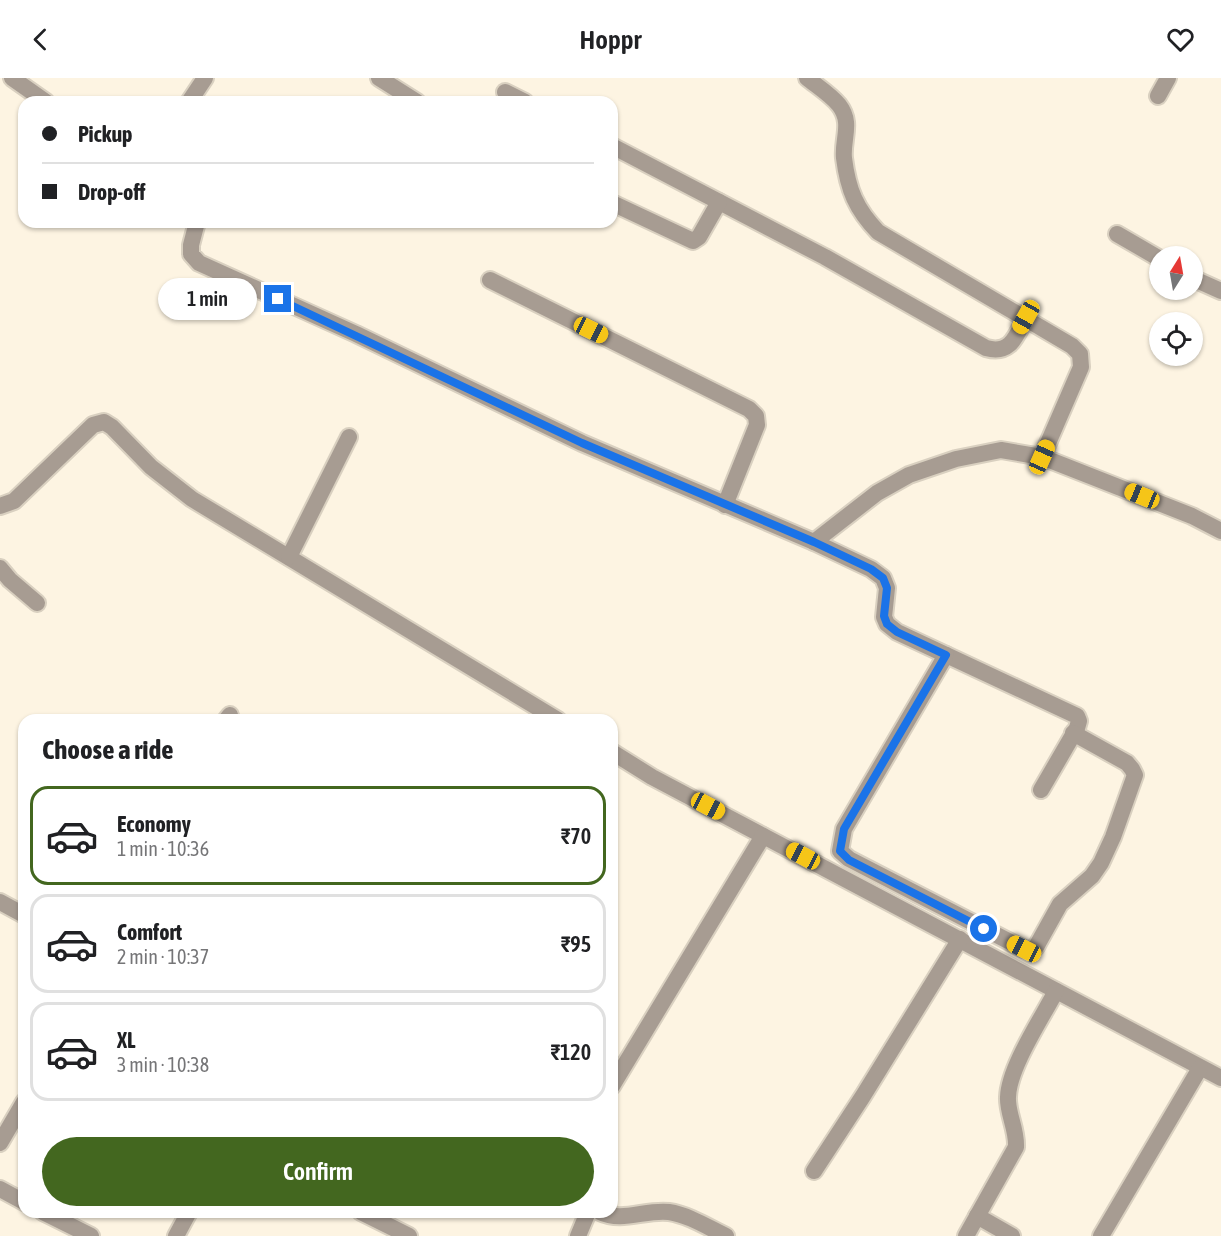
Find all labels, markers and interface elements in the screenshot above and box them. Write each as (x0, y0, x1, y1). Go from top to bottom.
icon: back (24, 23, 57, 56)
icon: heart (1164, 23, 1197, 56)
text: Hoppr (580, 24, 641, 55)
text: Pickup (78, 121, 133, 147)
text: Drop-off (78, 179, 145, 205)
north arrow (1149, 246, 1203, 300)
map controls (1149, 246, 1203, 366)
callout: 1 min (158, 278, 257, 320)
route end (264, 285, 291, 312)
text: 1 min (187, 287, 228, 310)
car (1009, 297, 1043, 337)
button: locate (1149, 312, 1203, 366)
car (571, 314, 611, 346)
car (1026, 437, 1058, 477)
car (1122, 481, 1162, 511)
text: Choose a ride (42, 734, 174, 765)
car (688, 790, 728, 822)
icon: car (45, 809, 99, 863)
text: Economy (117, 811, 191, 837)
text: ₹70 (561, 823, 591, 849)
text: 1 min · 10:36 (117, 837, 209, 860)
car (783, 840, 823, 872)
route start (970, 915, 997, 942)
icon: car (45, 917, 99, 971)
text: Comfort (117, 919, 182, 945)
text: ₹95 (561, 931, 591, 957)
car (1004, 933, 1044, 965)
text: 2 min · 10:37 (117, 945, 209, 968)
icon: car (45, 1025, 99, 1079)
text: XL (117, 1027, 135, 1053)
text: ₹120 (551, 1039, 591, 1065)
text: 3 min · 10:38 (117, 1053, 209, 1076)
button: Confirm (42, 1137, 594, 1206)

